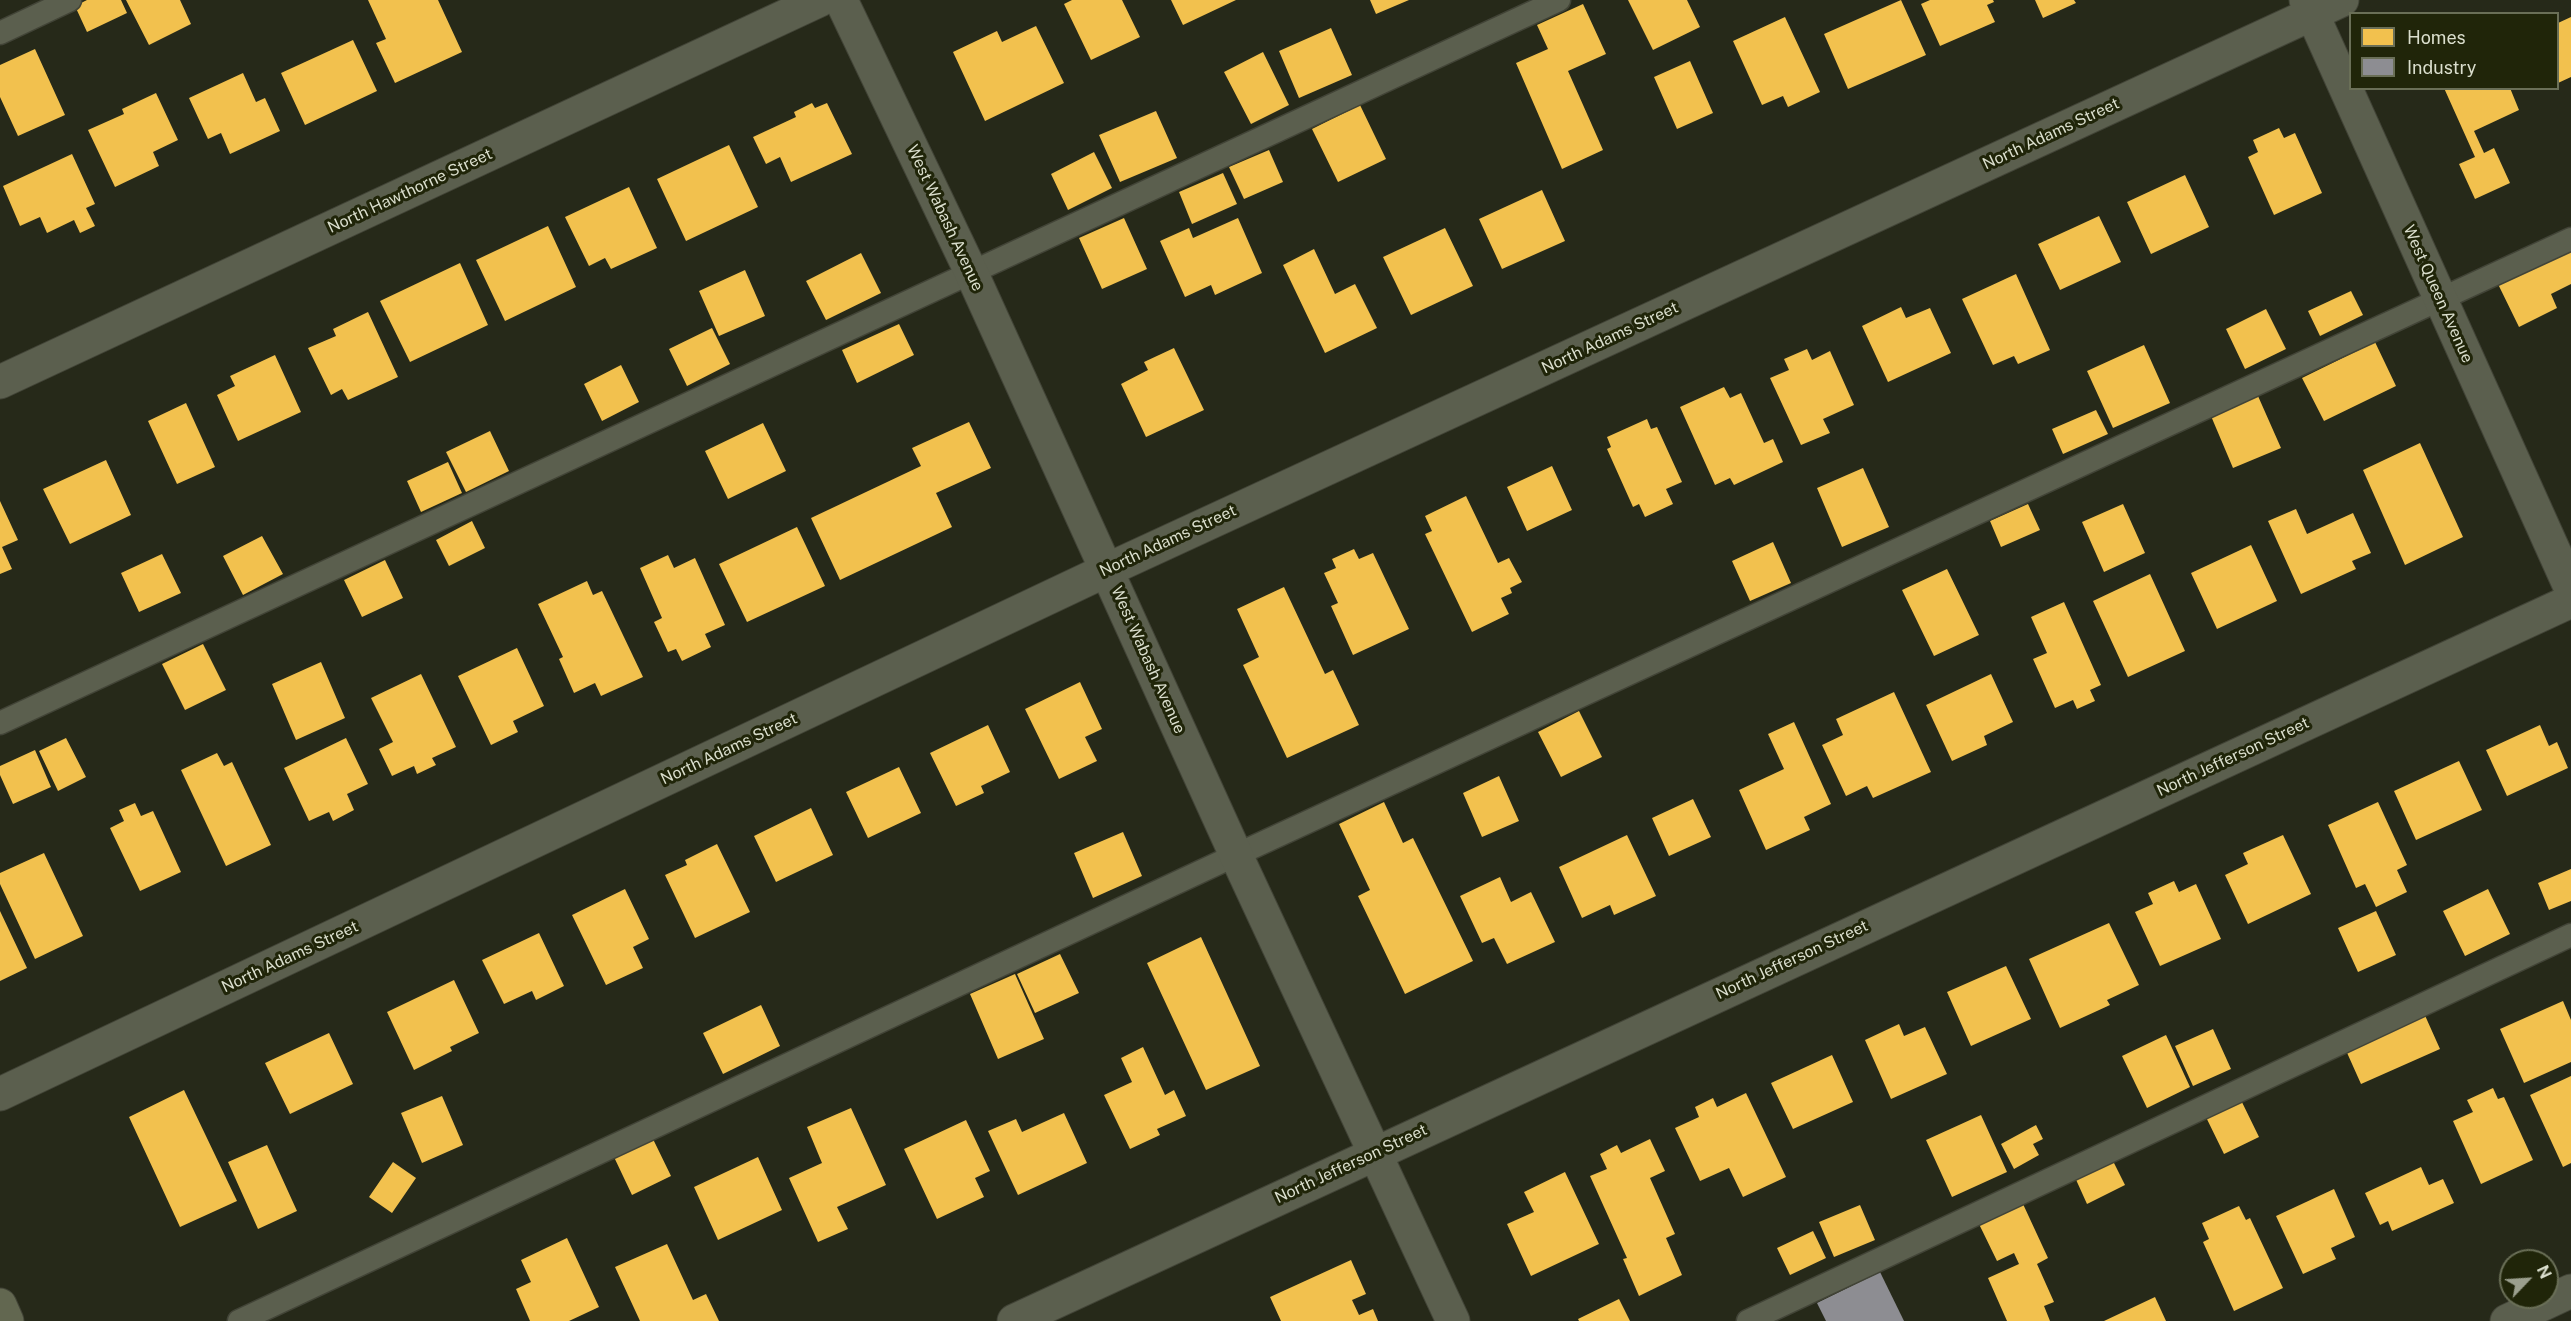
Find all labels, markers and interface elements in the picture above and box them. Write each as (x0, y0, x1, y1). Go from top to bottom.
legend (2349, 12, 2559, 90)
text: Homes (2407, 27, 2466, 48)
text: Industry (2407, 57, 2476, 78)
street label: North Adams Street (1980, 94, 2122, 174)
street label: West Wabash Avenue (903, 142, 987, 294)
street label: North Hawthorne Street (325, 144, 495, 238)
street label: West Queen Avenue (2399, 222, 2477, 366)
street label: North Adams Street (1539, 298, 1681, 378)
street label: North Adams Street (1097, 501, 1239, 581)
street label: West Wabash Avenue (1107, 583, 1189, 737)
street label: North Adams Street (658, 709, 800, 789)
street label: North Jefferson Street (2154, 713, 2312, 801)
street label: North Jefferson Street (1713, 916, 1871, 1004)
street label: North Adams Street (219, 917, 361, 997)
street label: North Jefferson Street (1272, 1120, 1430, 1208)
north arrow (2499, 1249, 2559, 1309)
text: N (2533, 1262, 2555, 1282)

